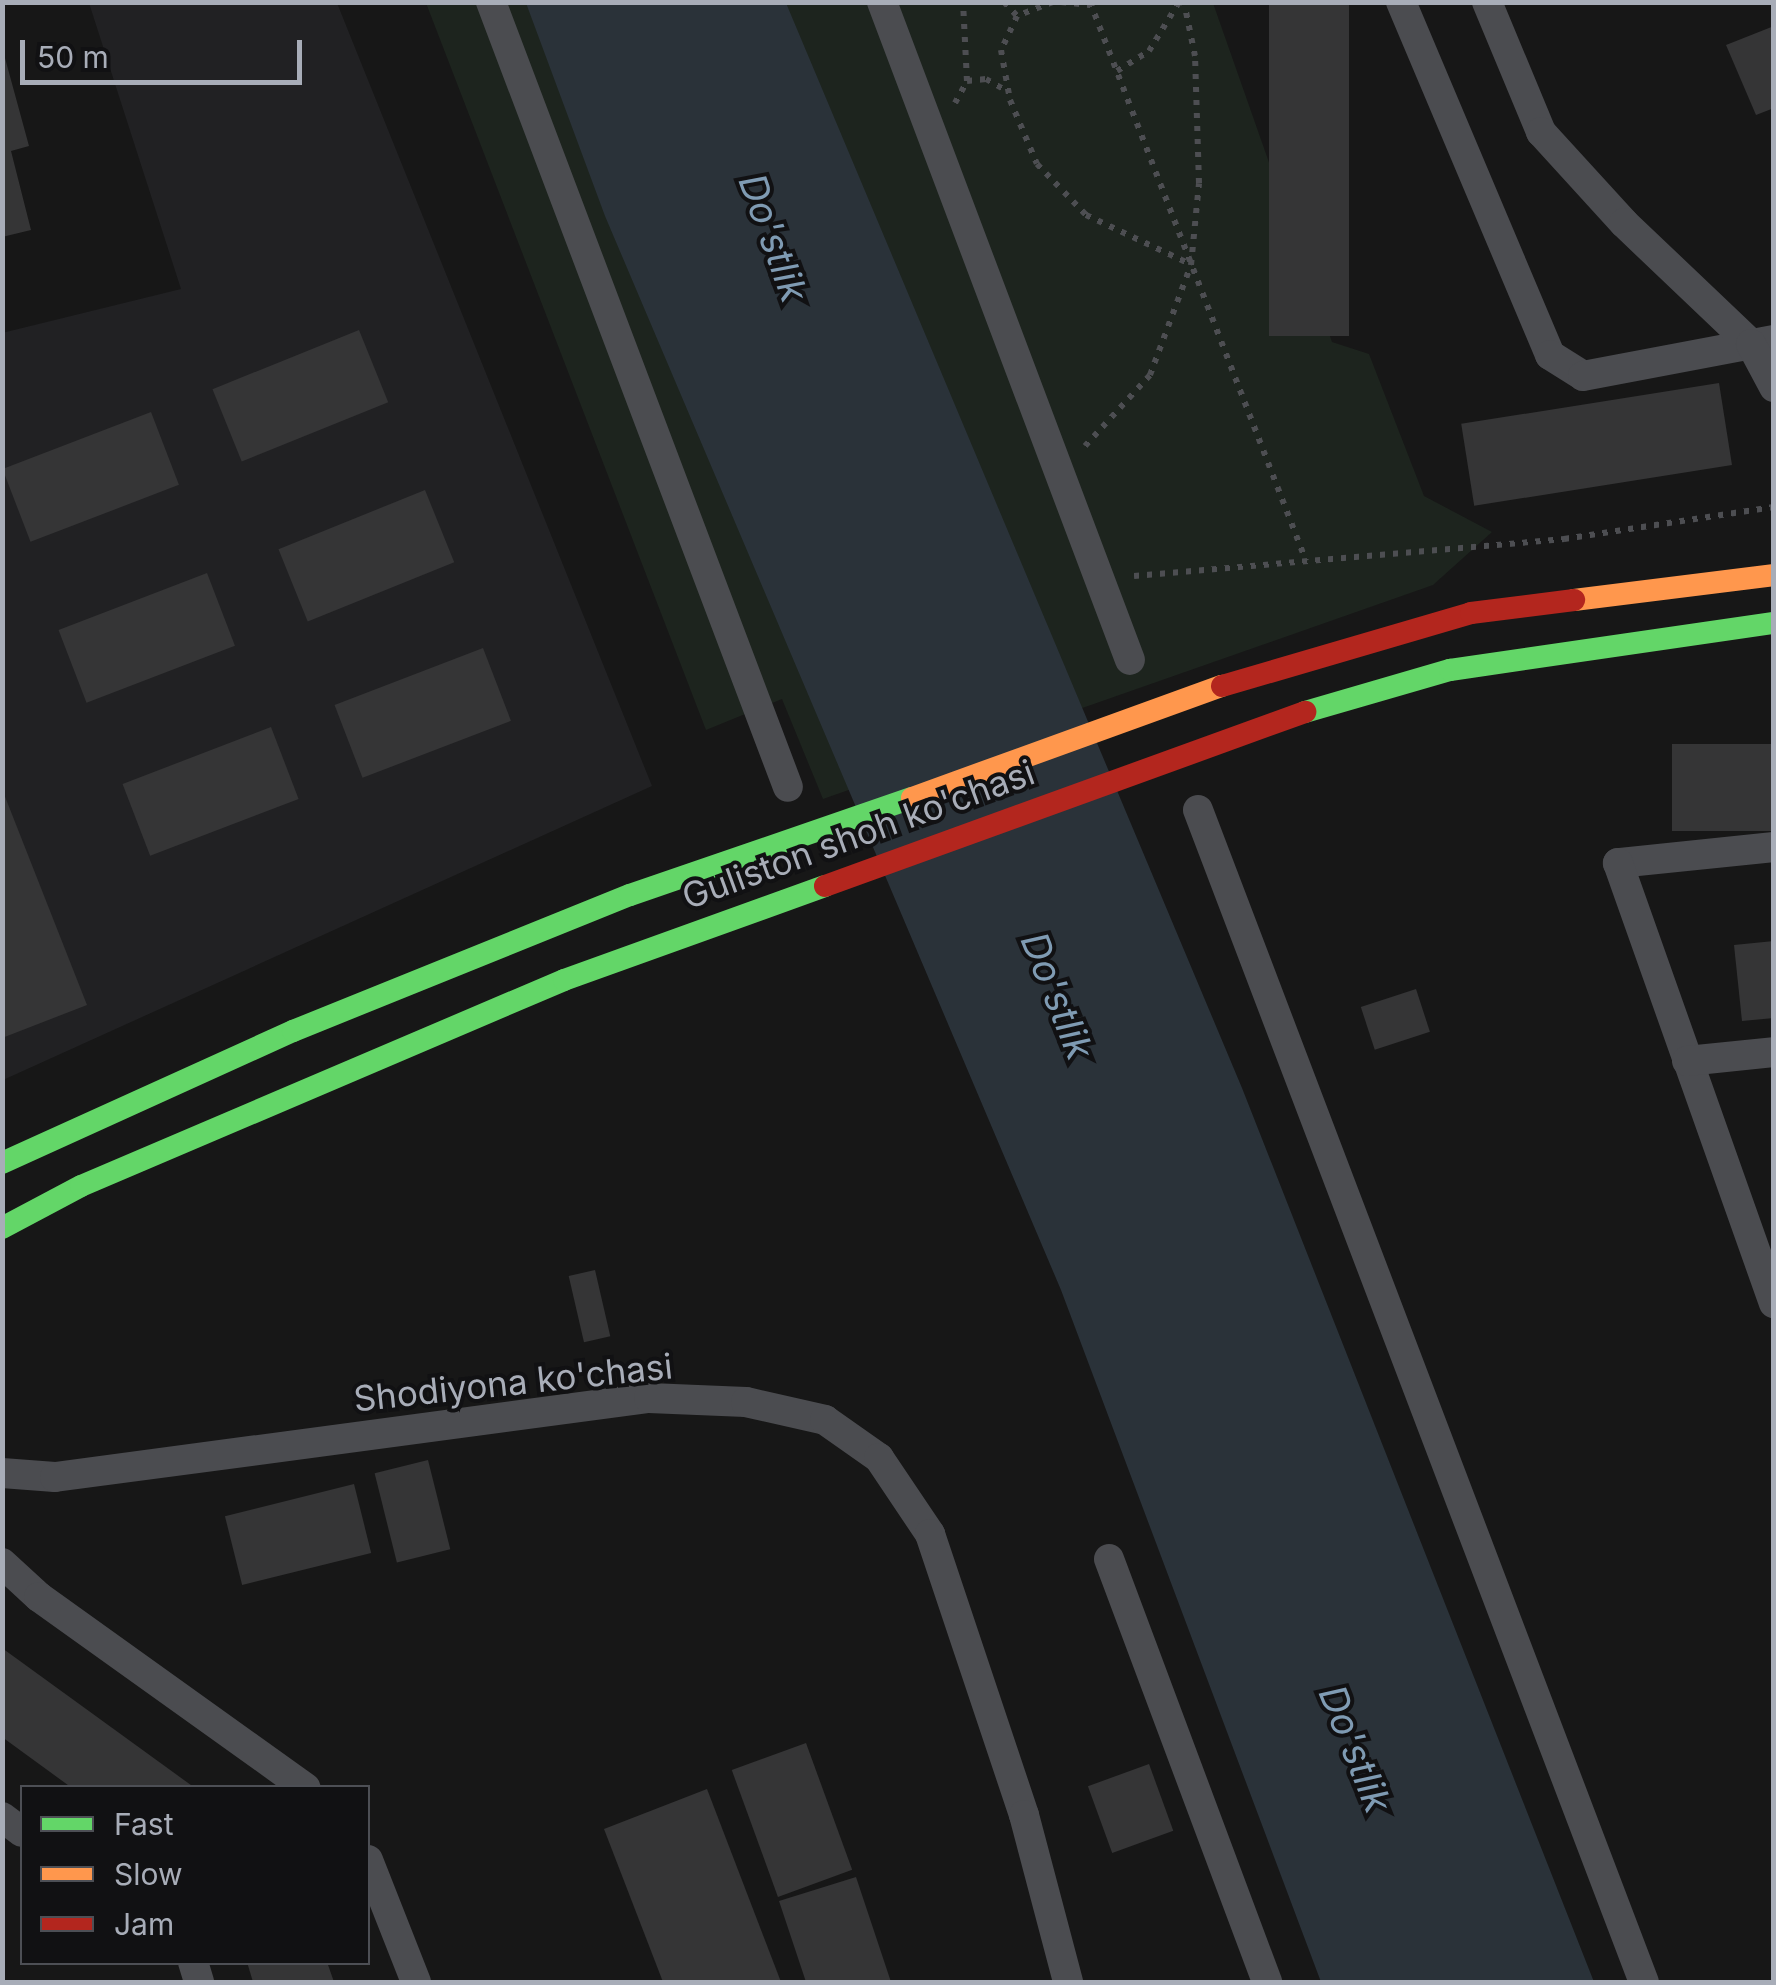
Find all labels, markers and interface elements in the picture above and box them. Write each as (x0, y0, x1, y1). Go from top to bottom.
scale bar (25, 20, 308, 82)
text: 50 m (37, 39, 109, 75)
water label: Do'stlik (729, 168, 817, 308)
street label: Guliston shoh ko'chasi (676, 751, 1040, 917)
water label: Do'stlik (1011, 926, 1103, 1066)
street label: Shodiyona ko'chasi (351, 1344, 675, 1420)
water label: Do'stlik (1309, 1679, 1401, 1819)
legend (20, 1785, 370, 1965)
text: Fast (114, 1806, 173, 1842)
text: Slow (114, 1856, 183, 1892)
text: Jam (114, 1906, 174, 1942)

